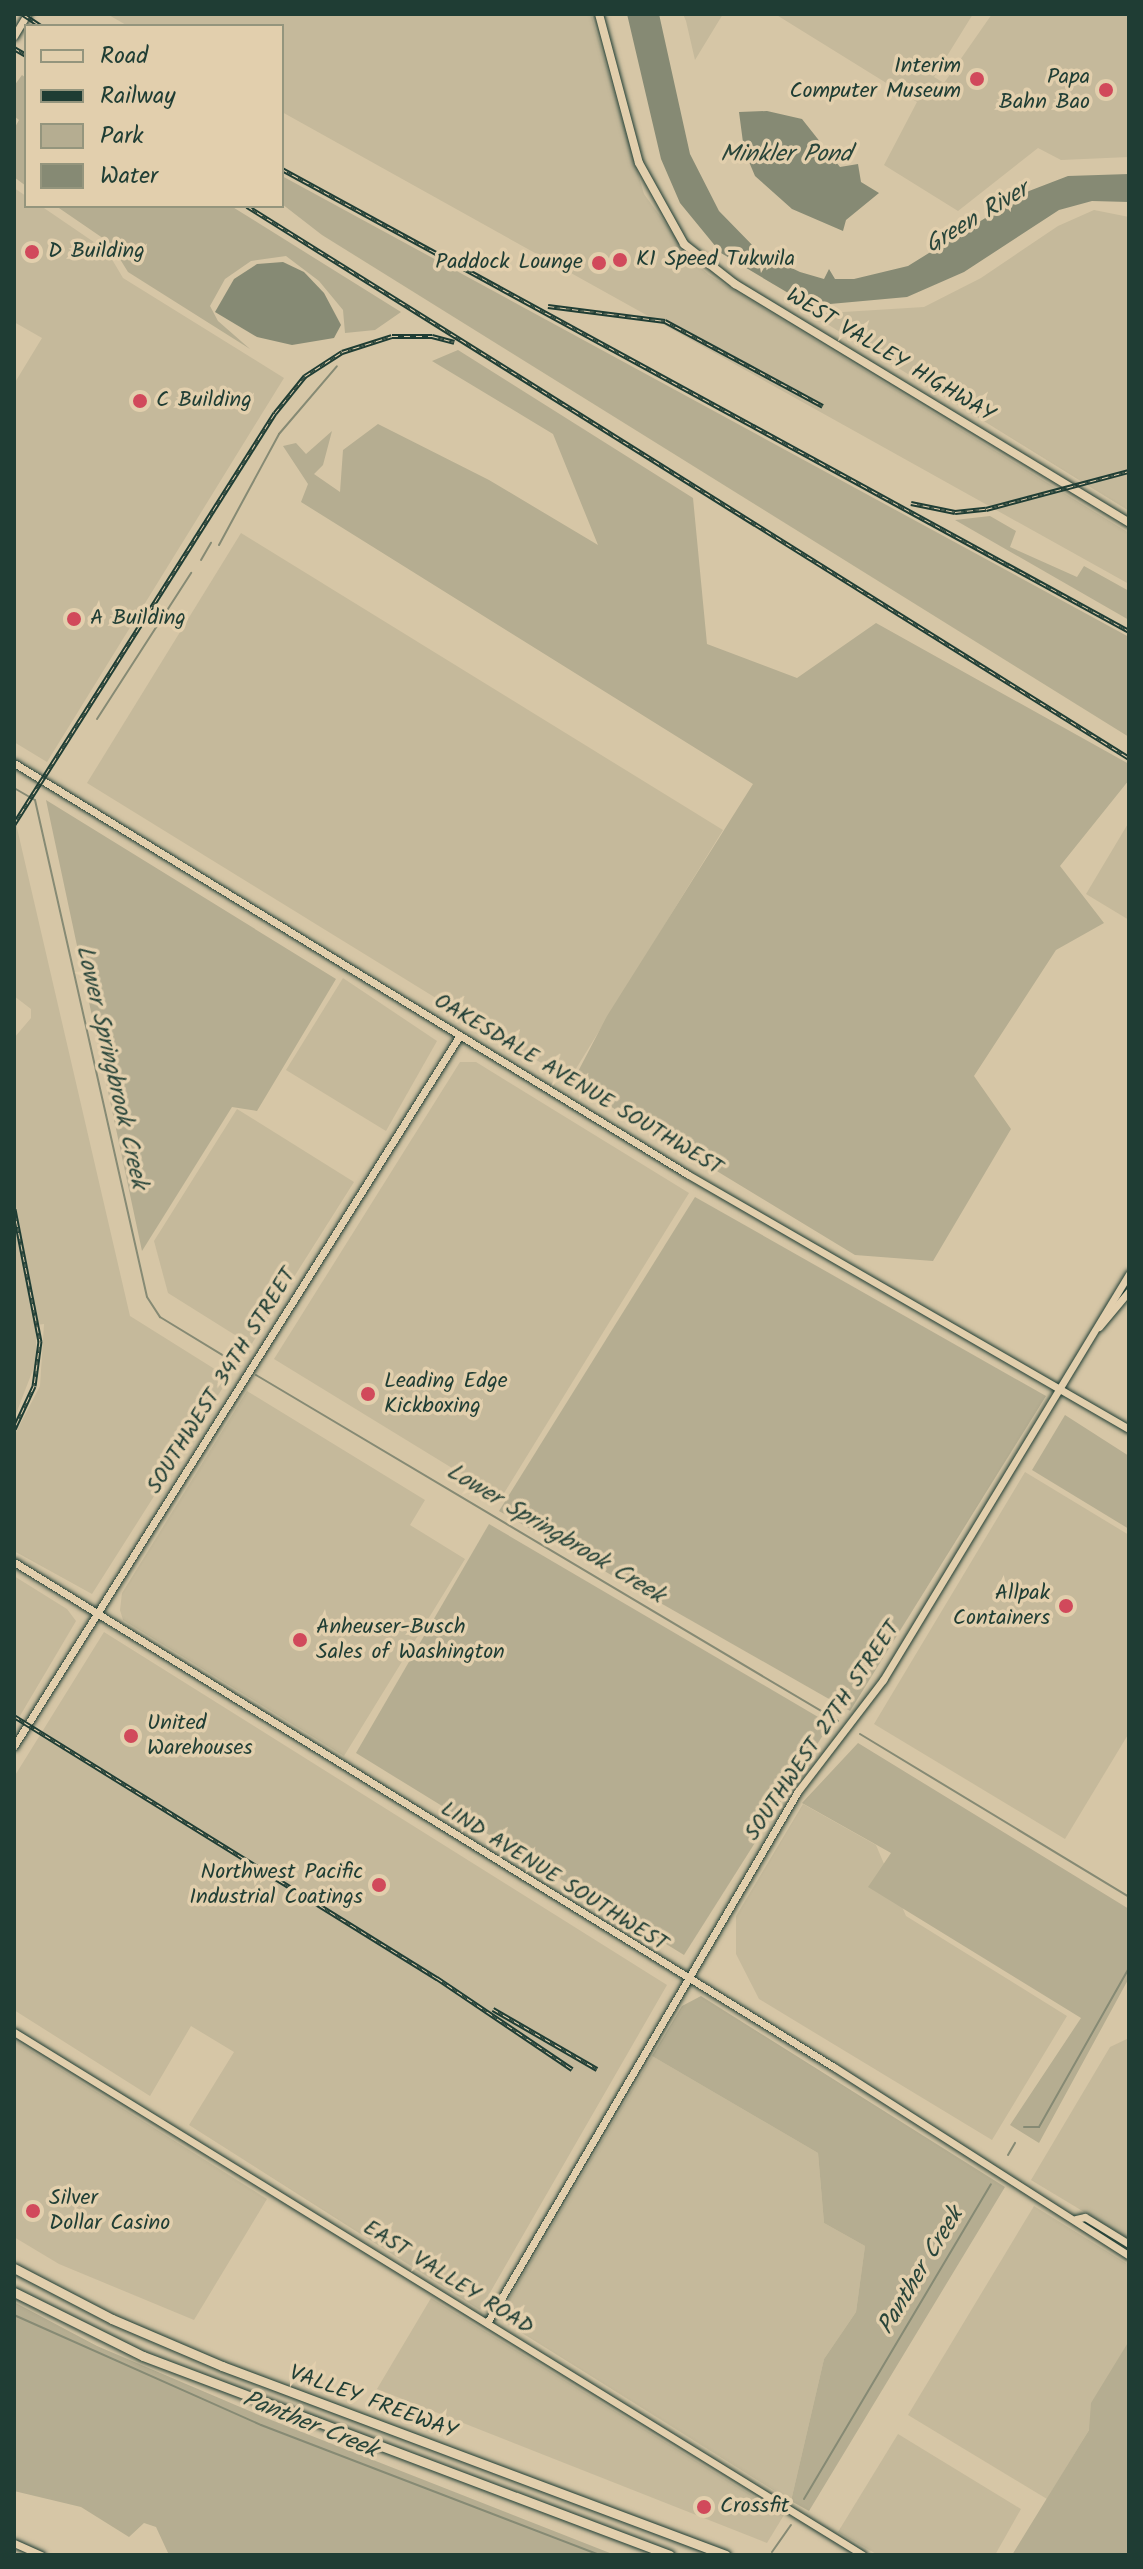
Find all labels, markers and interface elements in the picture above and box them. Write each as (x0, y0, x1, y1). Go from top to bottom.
legend (24, 24, 284, 208)
text: Road (100, 37, 148, 76)
place label: Interim Computer Museum (789, 53, 961, 104)
place label: Papa Bahn Bao (999, 64, 1090, 116)
marker: Interim Computer Museum (968, 70, 986, 88)
text: Railway (100, 77, 176, 116)
marker: Papa Bahn Bao (1097, 81, 1115, 99)
text: Park (100, 117, 144, 156)
water label: Minkler Pond (720, 141, 852, 169)
text: Water (100, 157, 158, 196)
water label: Green River (920, 176, 1034, 260)
place label: D Building (48, 239, 145, 265)
marker: D Building (23, 243, 41, 261)
place label: K1 Speed Tukwila (636, 247, 795, 273)
place label: Paddock Lounge (435, 250, 583, 276)
marker: K1 Speed Tukwila (611, 251, 629, 269)
marker: Paddock Lounge (590, 254, 608, 272)
street label: WEST VALLEY HIGHWAY (781, 283, 999, 429)
place label: C Building (156, 388, 252, 414)
marker: C Building (131, 392, 149, 410)
place label: A Building (90, 606, 186, 632)
marker: A Building (65, 610, 83, 628)
water label: Lower Springbrook Creek (69, 942, 153, 1192)
street label: OAKESDALE AVENUE SOUTHWEST (429, 988, 727, 1182)
street label: SOUTHWEST 34TH STREET (142, 1263, 302, 1499)
place label: Leading Edge Kickboxing (384, 1368, 508, 1420)
marker: Leading Edge Kickboxing (359, 1385, 377, 1403)
water label: Lower Springbrook Creek (441, 1458, 669, 1610)
place label: Allpak Containers (953, 1580, 1050, 1632)
marker: Allpak Containers (1057, 1597, 1075, 1615)
place label: Anheuser-Busch Sales of Washington (316, 1614, 505, 1666)
street label: SOUTHWEST 27TH STREET (740, 1616, 906, 1846)
marker: Anheuser-Busch Sales of Washington (291, 1631, 309, 1649)
place label: United Warehouses (147, 1710, 253, 1762)
marker: United Warehouses (122, 1727, 140, 1745)
street label: LIND AVENUE SOUTHWEST (436, 1796, 672, 1958)
place label: Northwest Pacific Industrial Coatings (189, 1859, 363, 1910)
marker: Northwest Pacific Industrial Coatings (370, 1876, 388, 1894)
place label: Silver Dollar Casino (49, 2185, 170, 2236)
marker: Silver Dollar Casino (24, 2202, 42, 2220)
water label: Panther Creek (872, 2202, 970, 2340)
street label: EAST VALLEY ROAD (358, 2215, 538, 2341)
street label: VALLEY FREEWAY (285, 2360, 461, 2446)
water label: Panther Creek (238, 2385, 382, 2465)
place label: Crossfit (720, 2494, 789, 2520)
marker: Crossfit (695, 2498, 713, 2516)

